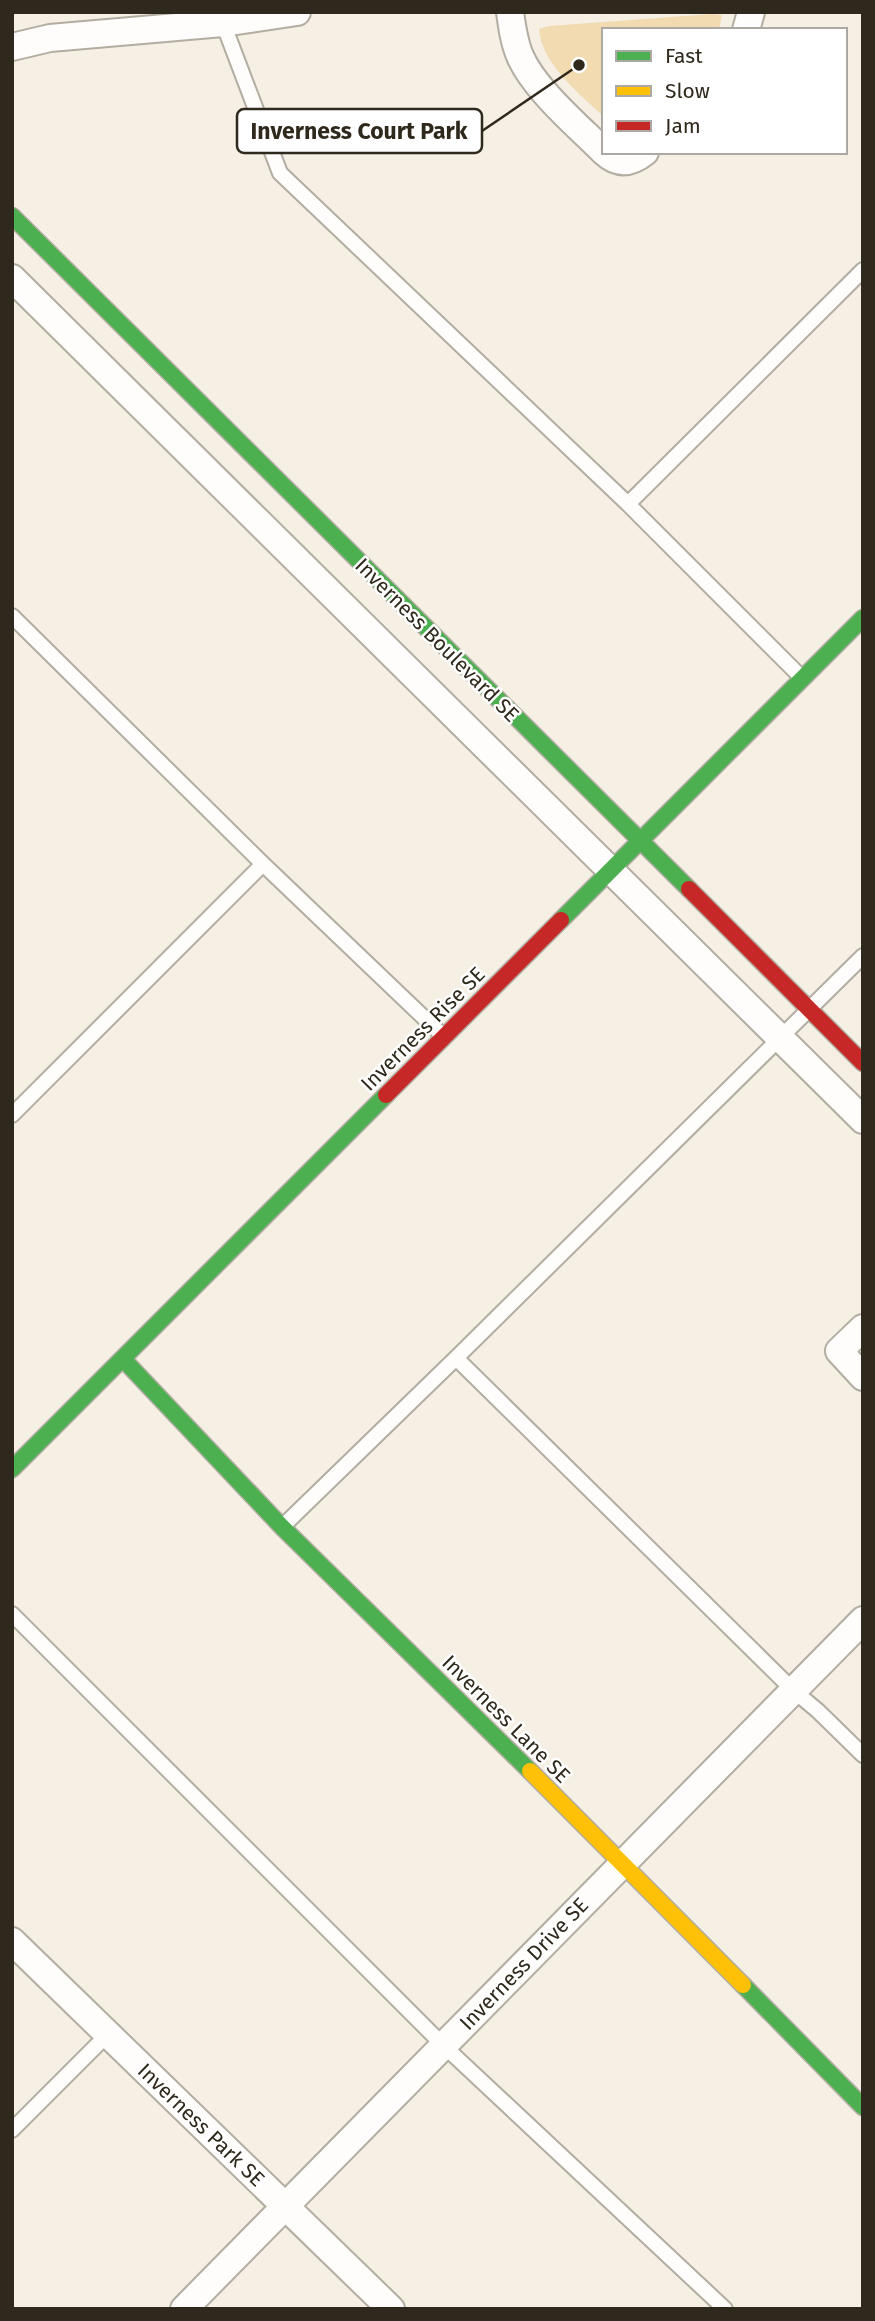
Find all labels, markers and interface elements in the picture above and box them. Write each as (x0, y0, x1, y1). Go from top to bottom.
legend (602, 28, 847, 154)
text: Fast (665, 43, 703, 69)
text: Slow (665, 78, 710, 104)
callout: Inverness Court Park (237, 109, 482, 153)
text: Jam (665, 113, 701, 139)
text: Inverness Court Park (251, 117, 468, 145)
street label: Inverness Boulevard SE (350, 553, 524, 727)
street label: Inverness Rise SE (355, 961, 491, 1097)
street label: Inverness Lane SE (437, 1650, 575, 1788)
street label: Inverness Drive SE (454, 1892, 594, 2036)
street label: Inverness Park SE (132, 2058, 270, 2192)

